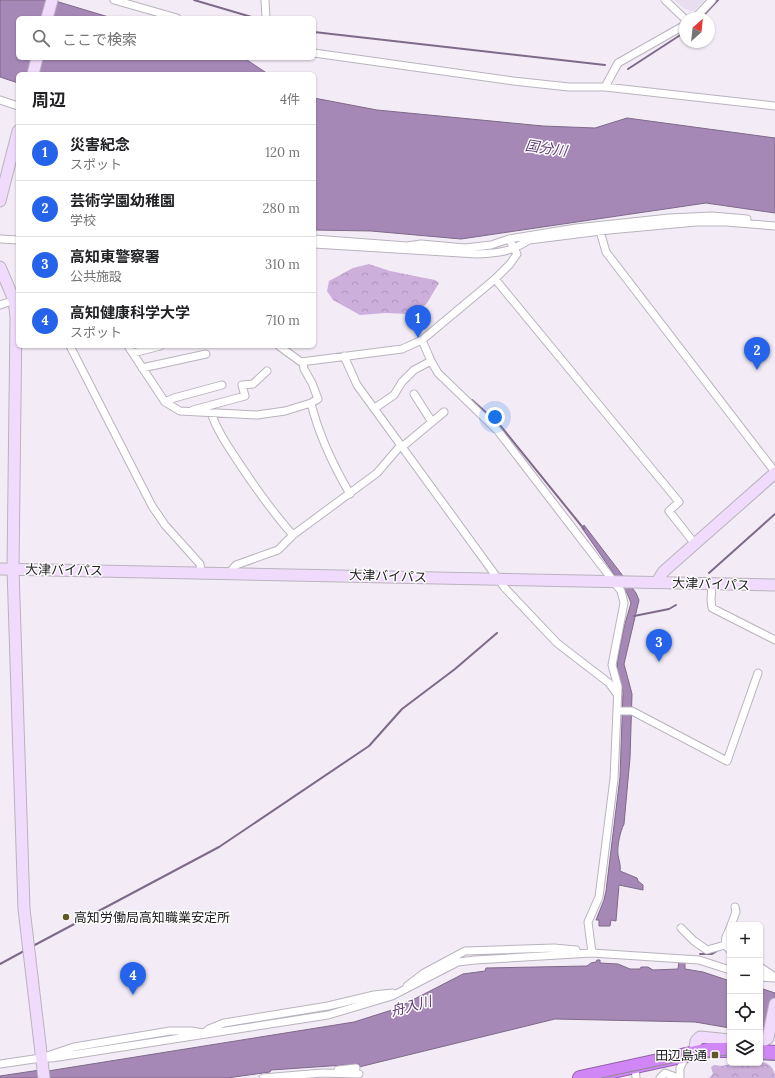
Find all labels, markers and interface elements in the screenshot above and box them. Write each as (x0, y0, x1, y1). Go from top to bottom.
north arrow (679, 12, 715, 48)
search box (16, 16, 316, 60)
icon: search (30, 27, 52, 49)
text: ここで検索 (62, 30, 137, 49)
text: 周辺 (32, 89, 66, 111)
text: 4件 (280, 91, 300, 108)
text: 災害紀念 (70, 135, 130, 154)
water label: 国分川 (524, 136, 570, 160)
text: 1 (42, 144, 48, 161)
text: 120 m (265, 144, 300, 161)
text: スポット (70, 156, 122, 173)
text: 芸術学園幼稚園 (70, 191, 175, 210)
text: 2 (42, 200, 48, 217)
text: 280 m (263, 200, 300, 217)
text: 学校 (70, 212, 96, 229)
text: 高知東警察署 (70, 247, 160, 266)
text: 3 (41, 256, 49, 273)
text: 310 m (265, 256, 300, 273)
text: 公共施設 (70, 268, 122, 285)
text: 高知健康科学大学 (70, 303, 190, 322)
pin: 1 (405, 305, 431, 338)
text: 4 (41, 312, 49, 329)
text: 710 m (266, 312, 300, 329)
text: スポット (70, 324, 122, 341)
pin: 2 (744, 337, 770, 370)
your location (485, 407, 505, 427)
street label: 大津バイパス (25, 561, 103, 579)
street label: 大津バイパス (349, 566, 427, 586)
street label: 大津バイパス (672, 574, 750, 594)
pin: 3 (646, 629, 672, 662)
place label: 高知労働局高知職業安定所 (74, 909, 230, 926)
marker: 高知労働局高知職業安定所 (61, 912, 71, 922)
map controls (727, 922, 763, 1066)
button: + (727, 922, 763, 958)
button: − (727, 958, 763, 994)
pin: 4 (120, 962, 146, 995)
water label: 舟入川 (388, 991, 436, 1020)
button: locate (727, 994, 763, 1030)
button: layers (727, 1030, 763, 1066)
place label: 田辺島通 (655, 1047, 707, 1064)
marker: 田辺島通 (710, 1050, 720, 1060)

